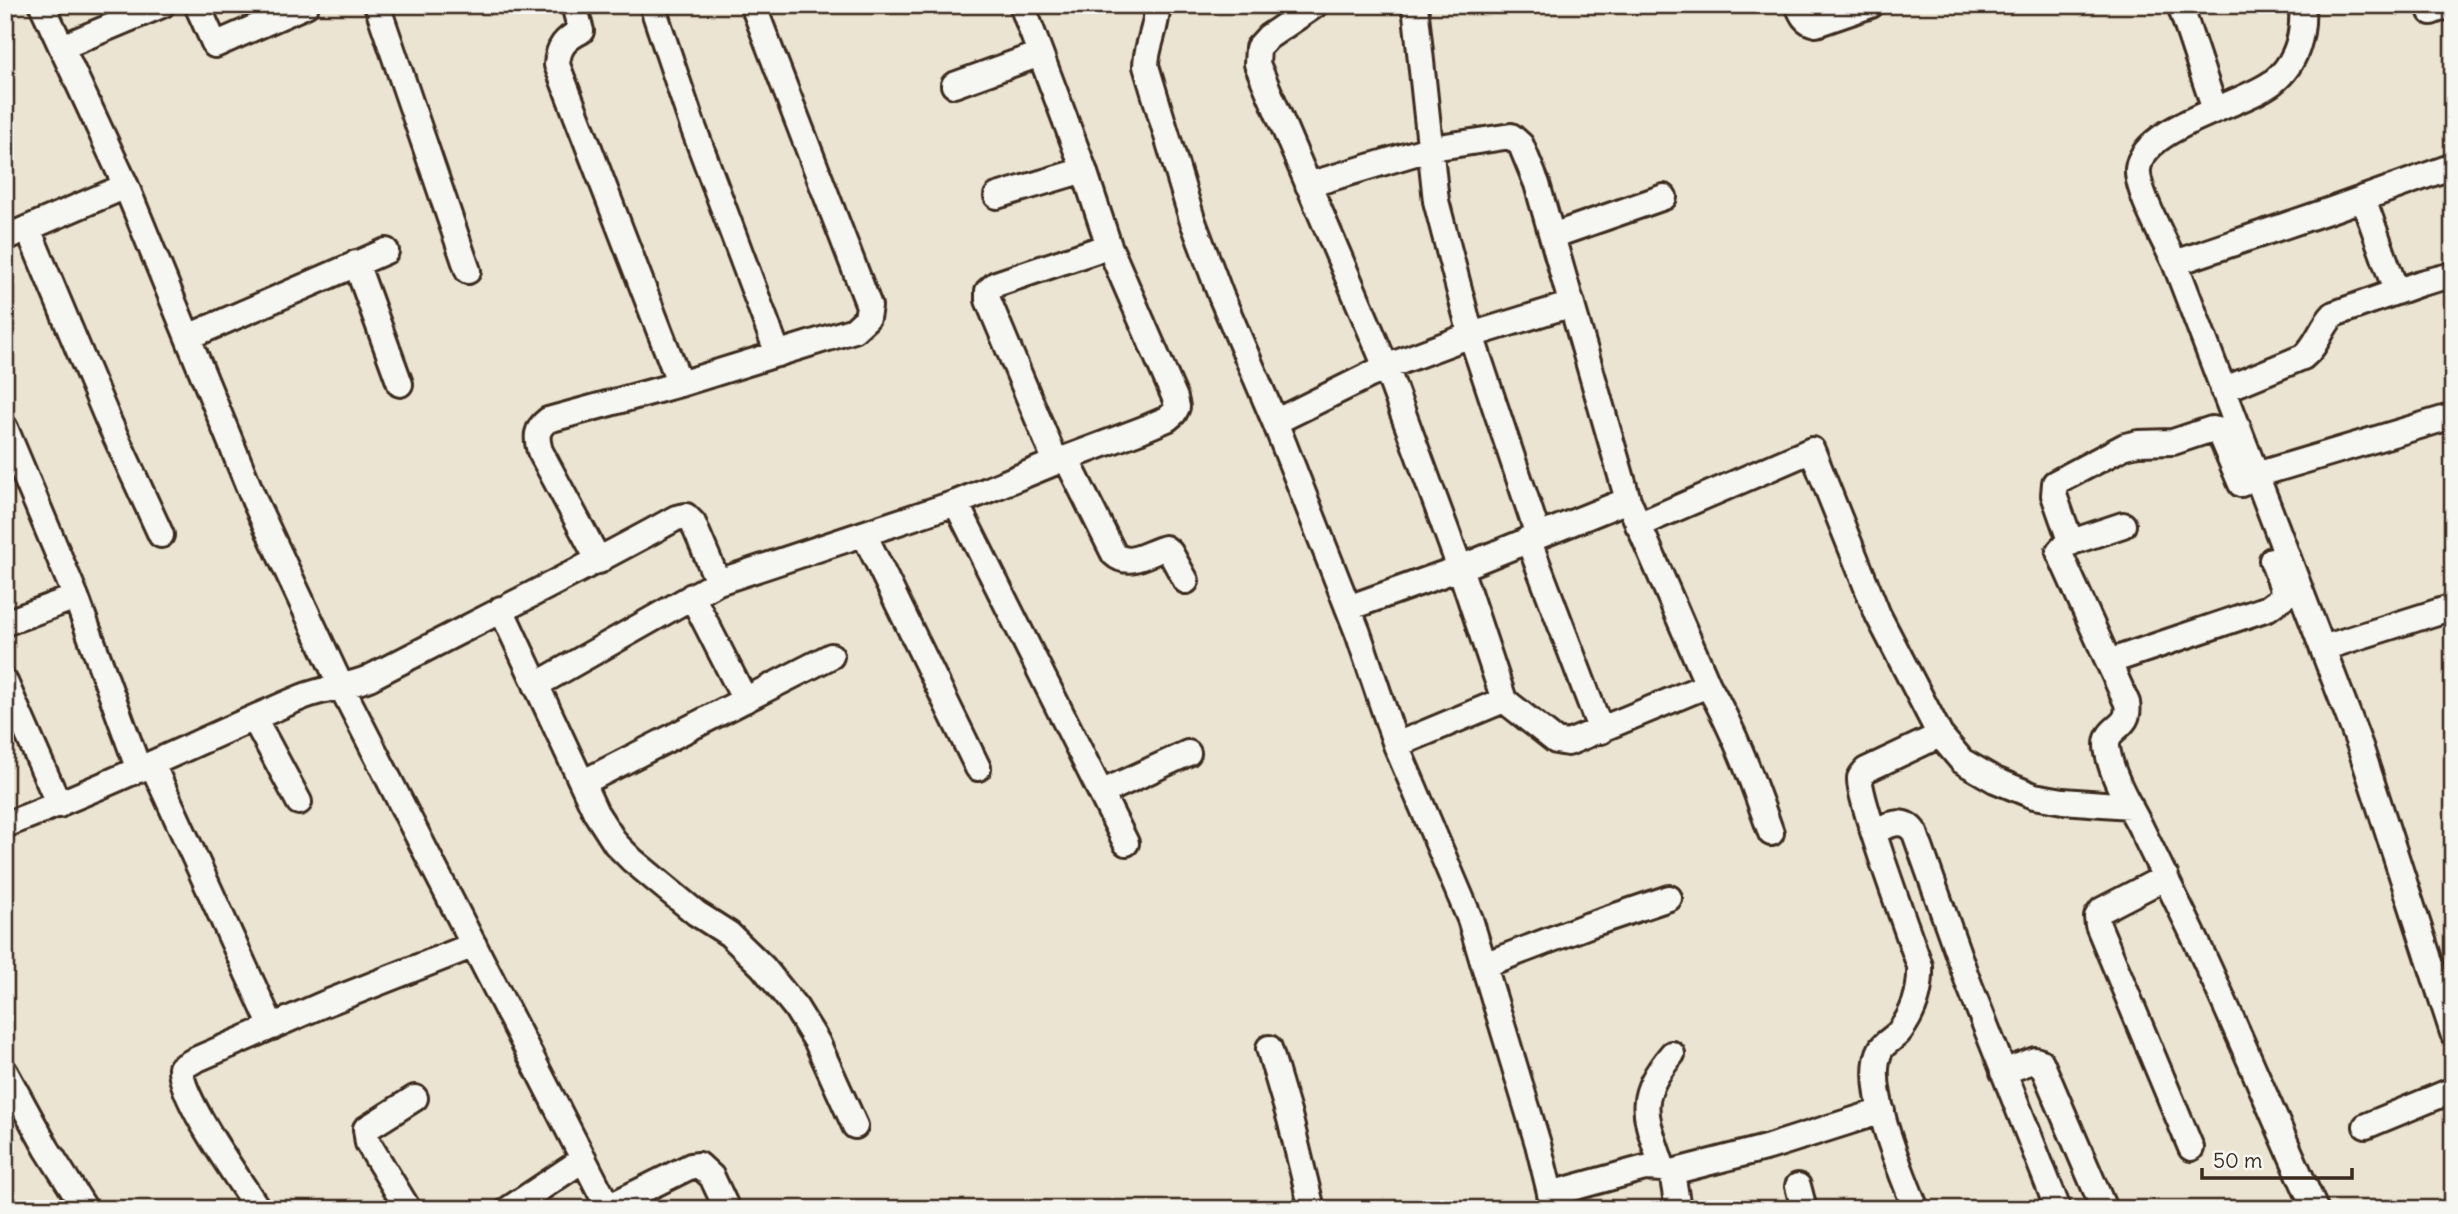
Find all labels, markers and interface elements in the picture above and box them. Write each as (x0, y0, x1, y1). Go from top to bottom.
scale bar (2202, 1137, 2353, 1181)
text: 50 m (2213, 1147, 2262, 1174)

